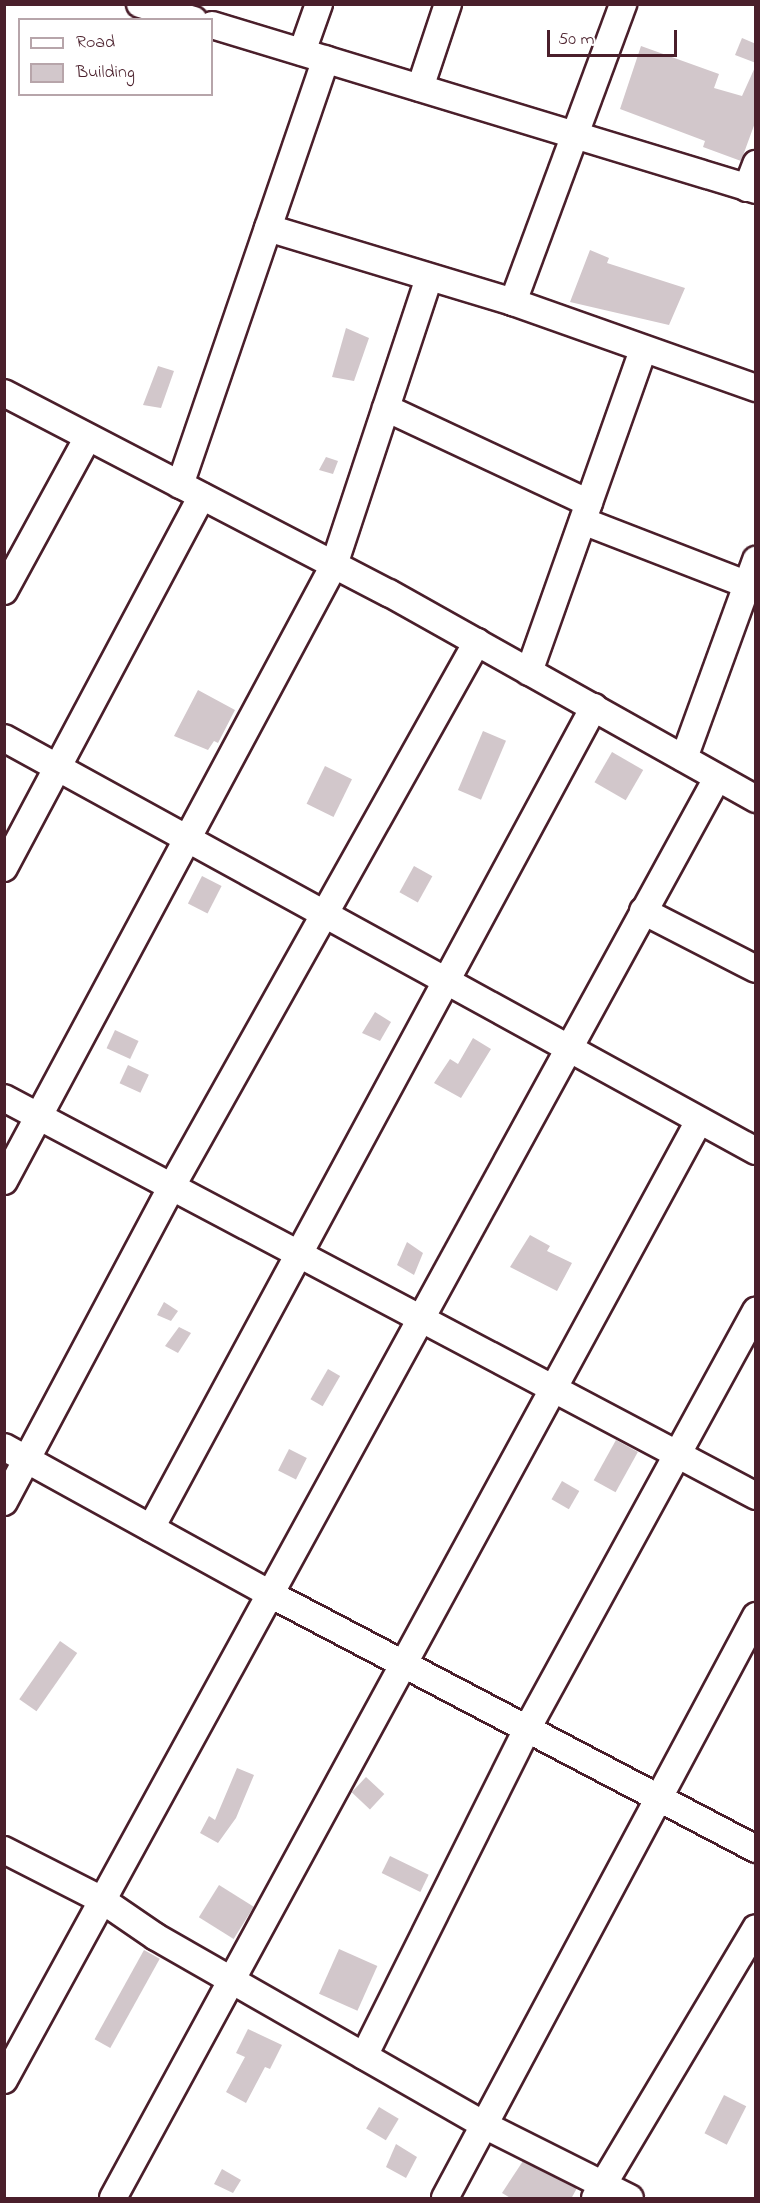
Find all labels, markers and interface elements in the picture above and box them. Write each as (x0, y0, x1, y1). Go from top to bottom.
legend (18, 18, 213, 96)
scale bar (550, 18, 680, 56)
text: 50 m (558, 27, 595, 53)
text: Road (76, 30, 115, 56)
text: Building (76, 60, 135, 86)

